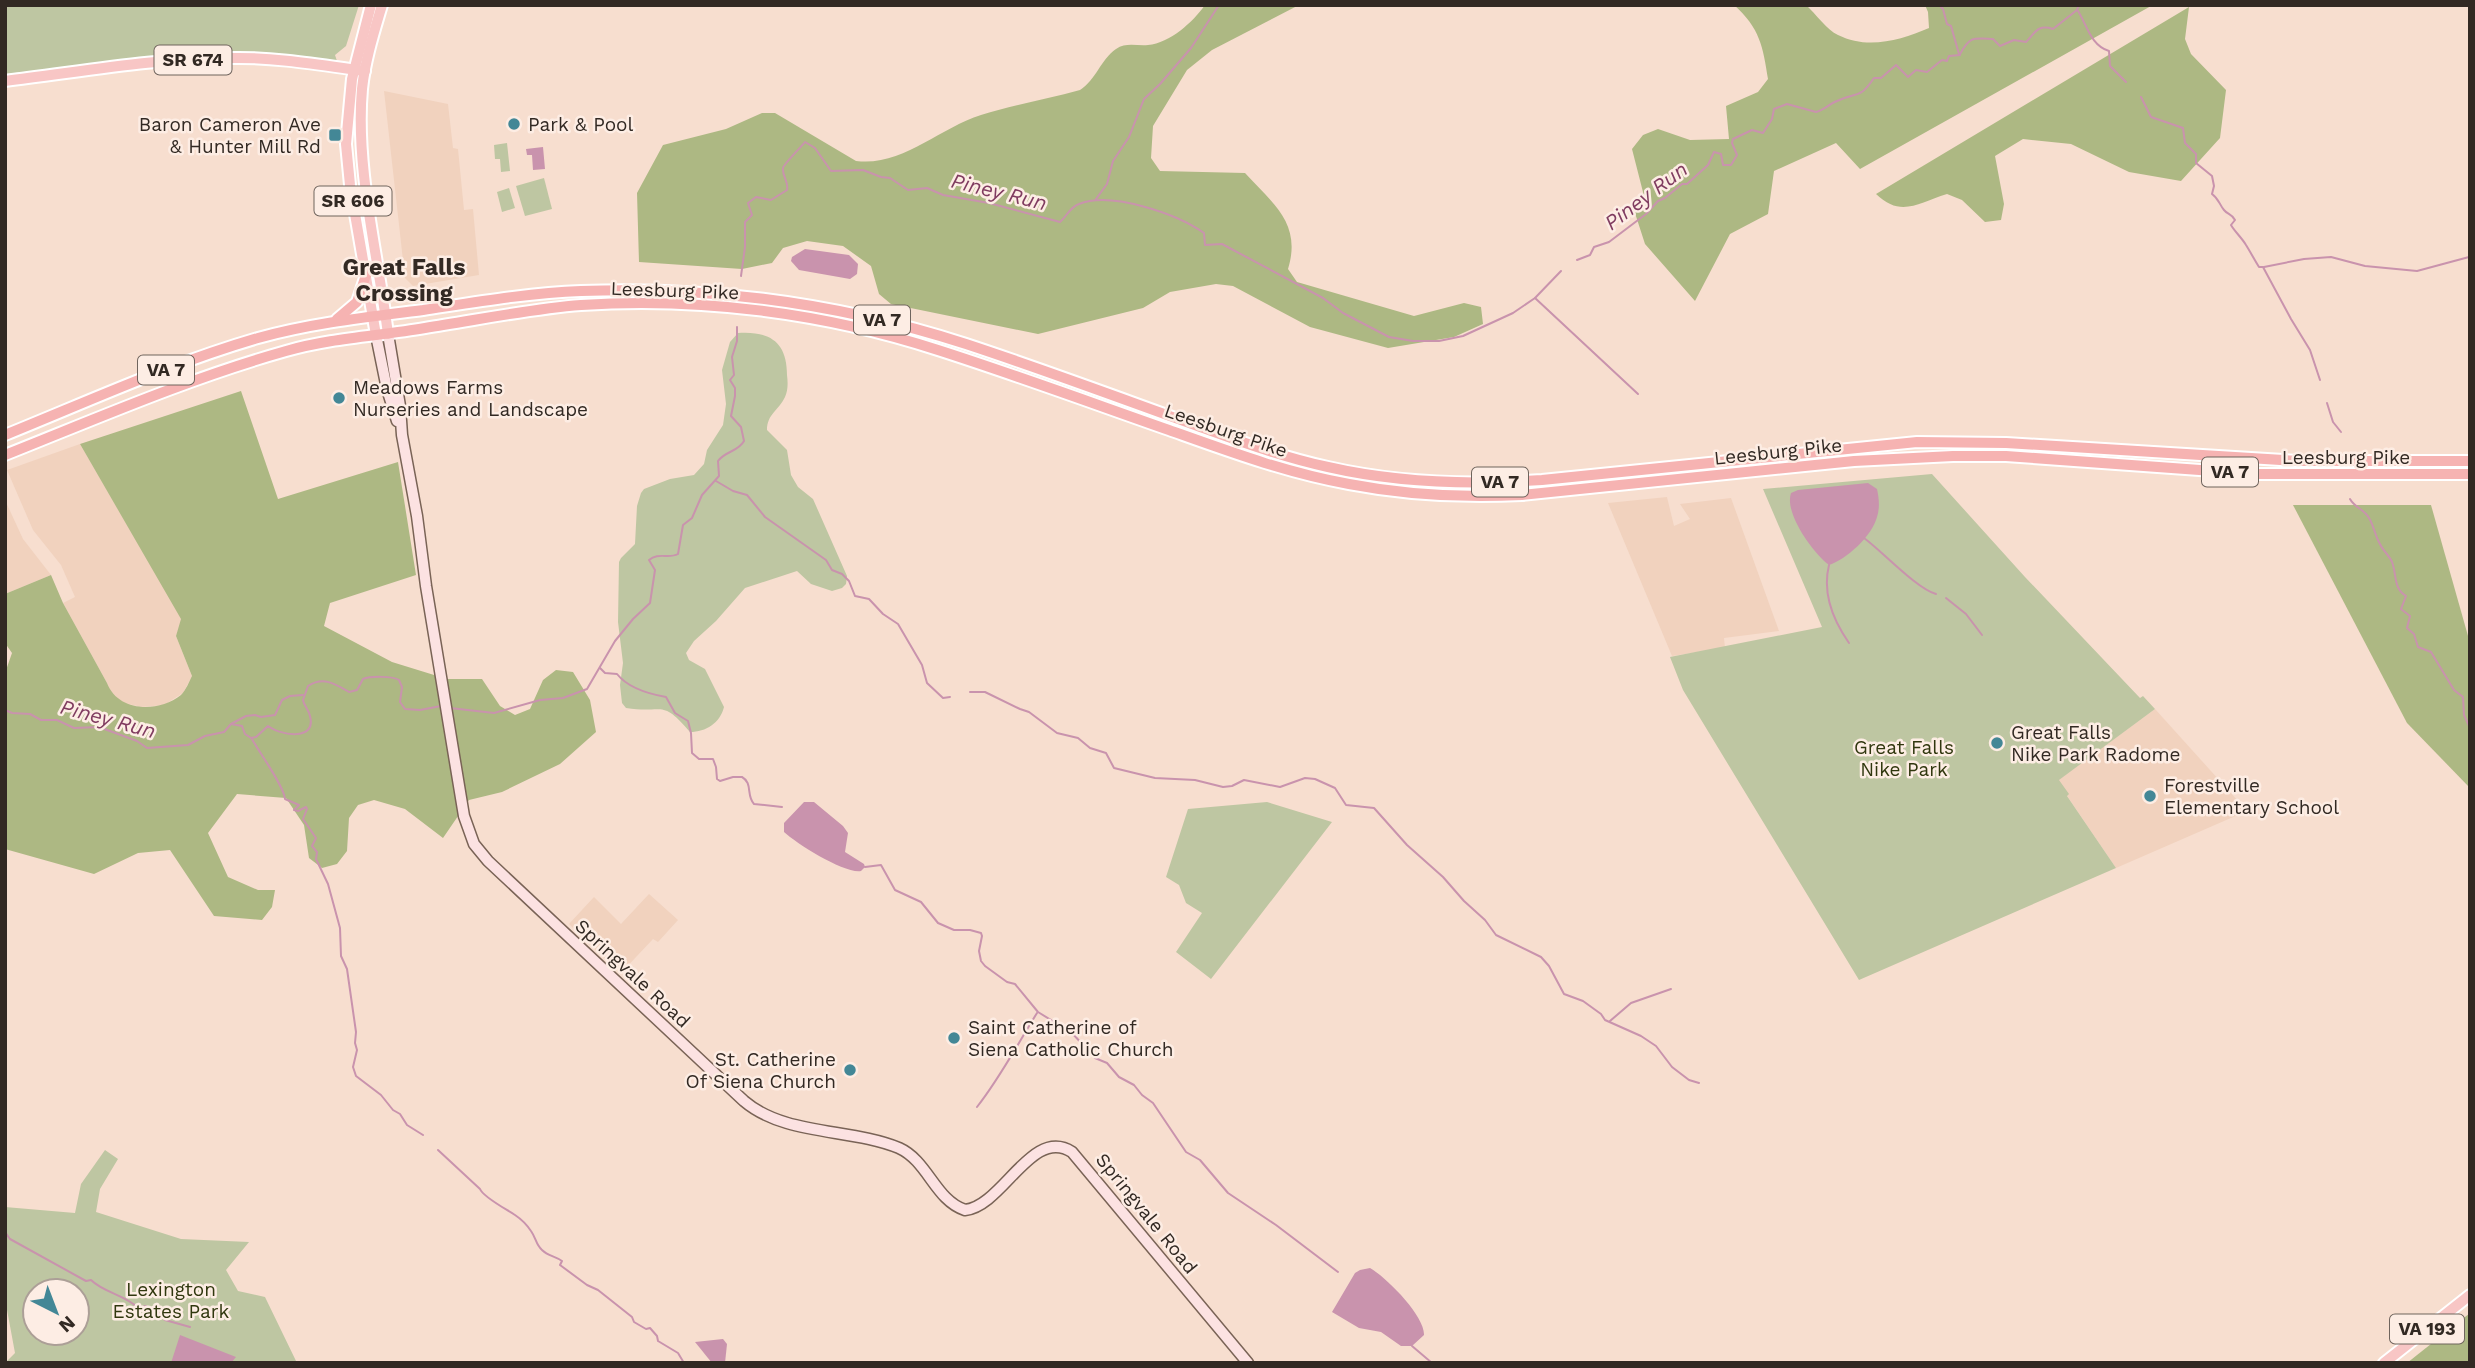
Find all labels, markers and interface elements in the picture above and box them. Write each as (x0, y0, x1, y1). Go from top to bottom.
road number: SR 674 (154, 46, 232, 74)
place label: Baron Cameron Ave & Hunter Mill Rd (139, 113, 321, 158)
place label: Park & Pool (528, 113, 633, 136)
marker: Park & Pool (506, 116, 522, 132)
marker: Baron Cameron Ave & Hunter Mill Rd (327, 127, 343, 143)
water label: Piney Run (1599, 156, 1692, 235)
water label: Piney Run (949, 168, 1050, 215)
road number: SR 606 (314, 186, 392, 216)
district label: Great Falls Crossing (343, 254, 465, 307)
street label: Leesburg Pike (610, 277, 740, 304)
road number: VA 7 (854, 306, 910, 334)
road number: VA 7 (138, 356, 194, 384)
place label: Meadows Farms Nurseries and Landscape (353, 376, 588, 421)
marker: Meadows Farms Nurseries and Landscape (331, 390, 347, 406)
street label: Leesburg Pike (1161, 399, 1290, 462)
street label: Leesburg Pike (1713, 433, 1843, 470)
street label: Leesburg Pike (2282, 446, 2410, 469)
road number: VA 7 (2202, 458, 2258, 486)
road number: VA 7 (1472, 468, 1528, 496)
water label: Piney Run (58, 694, 159, 743)
place label: Great Falls Nike Park Radome (2011, 721, 2181, 766)
marker: Great Falls Nike Park Radome (1989, 735, 2005, 751)
park label: Great Falls Nike Park (1854, 736, 1954, 781)
place label: Forestville Elementary School (2164, 774, 2339, 819)
marker: Forestville Elementary School (2142, 788, 2158, 804)
street label: Springvale Road (570, 914, 695, 1032)
place label: Saint Catherine of Siena Catholic Church (968, 1016, 1174, 1061)
marker: Saint Catherine of Siena Catholic Church (946, 1030, 962, 1046)
place label: St. Catherine Of Siena Church (686, 1048, 836, 1093)
marker: St. Catherine Of Siena Church (842, 1062, 858, 1078)
street label: Springvale Road (1091, 1148, 1202, 1278)
north arrow (21, 1277, 91, 1347)
park label: Lexington Estates Park (113, 1278, 230, 1323)
text: N (54, 1311, 80, 1338)
road number: VA 193 (2390, 1314, 2464, 1344)

